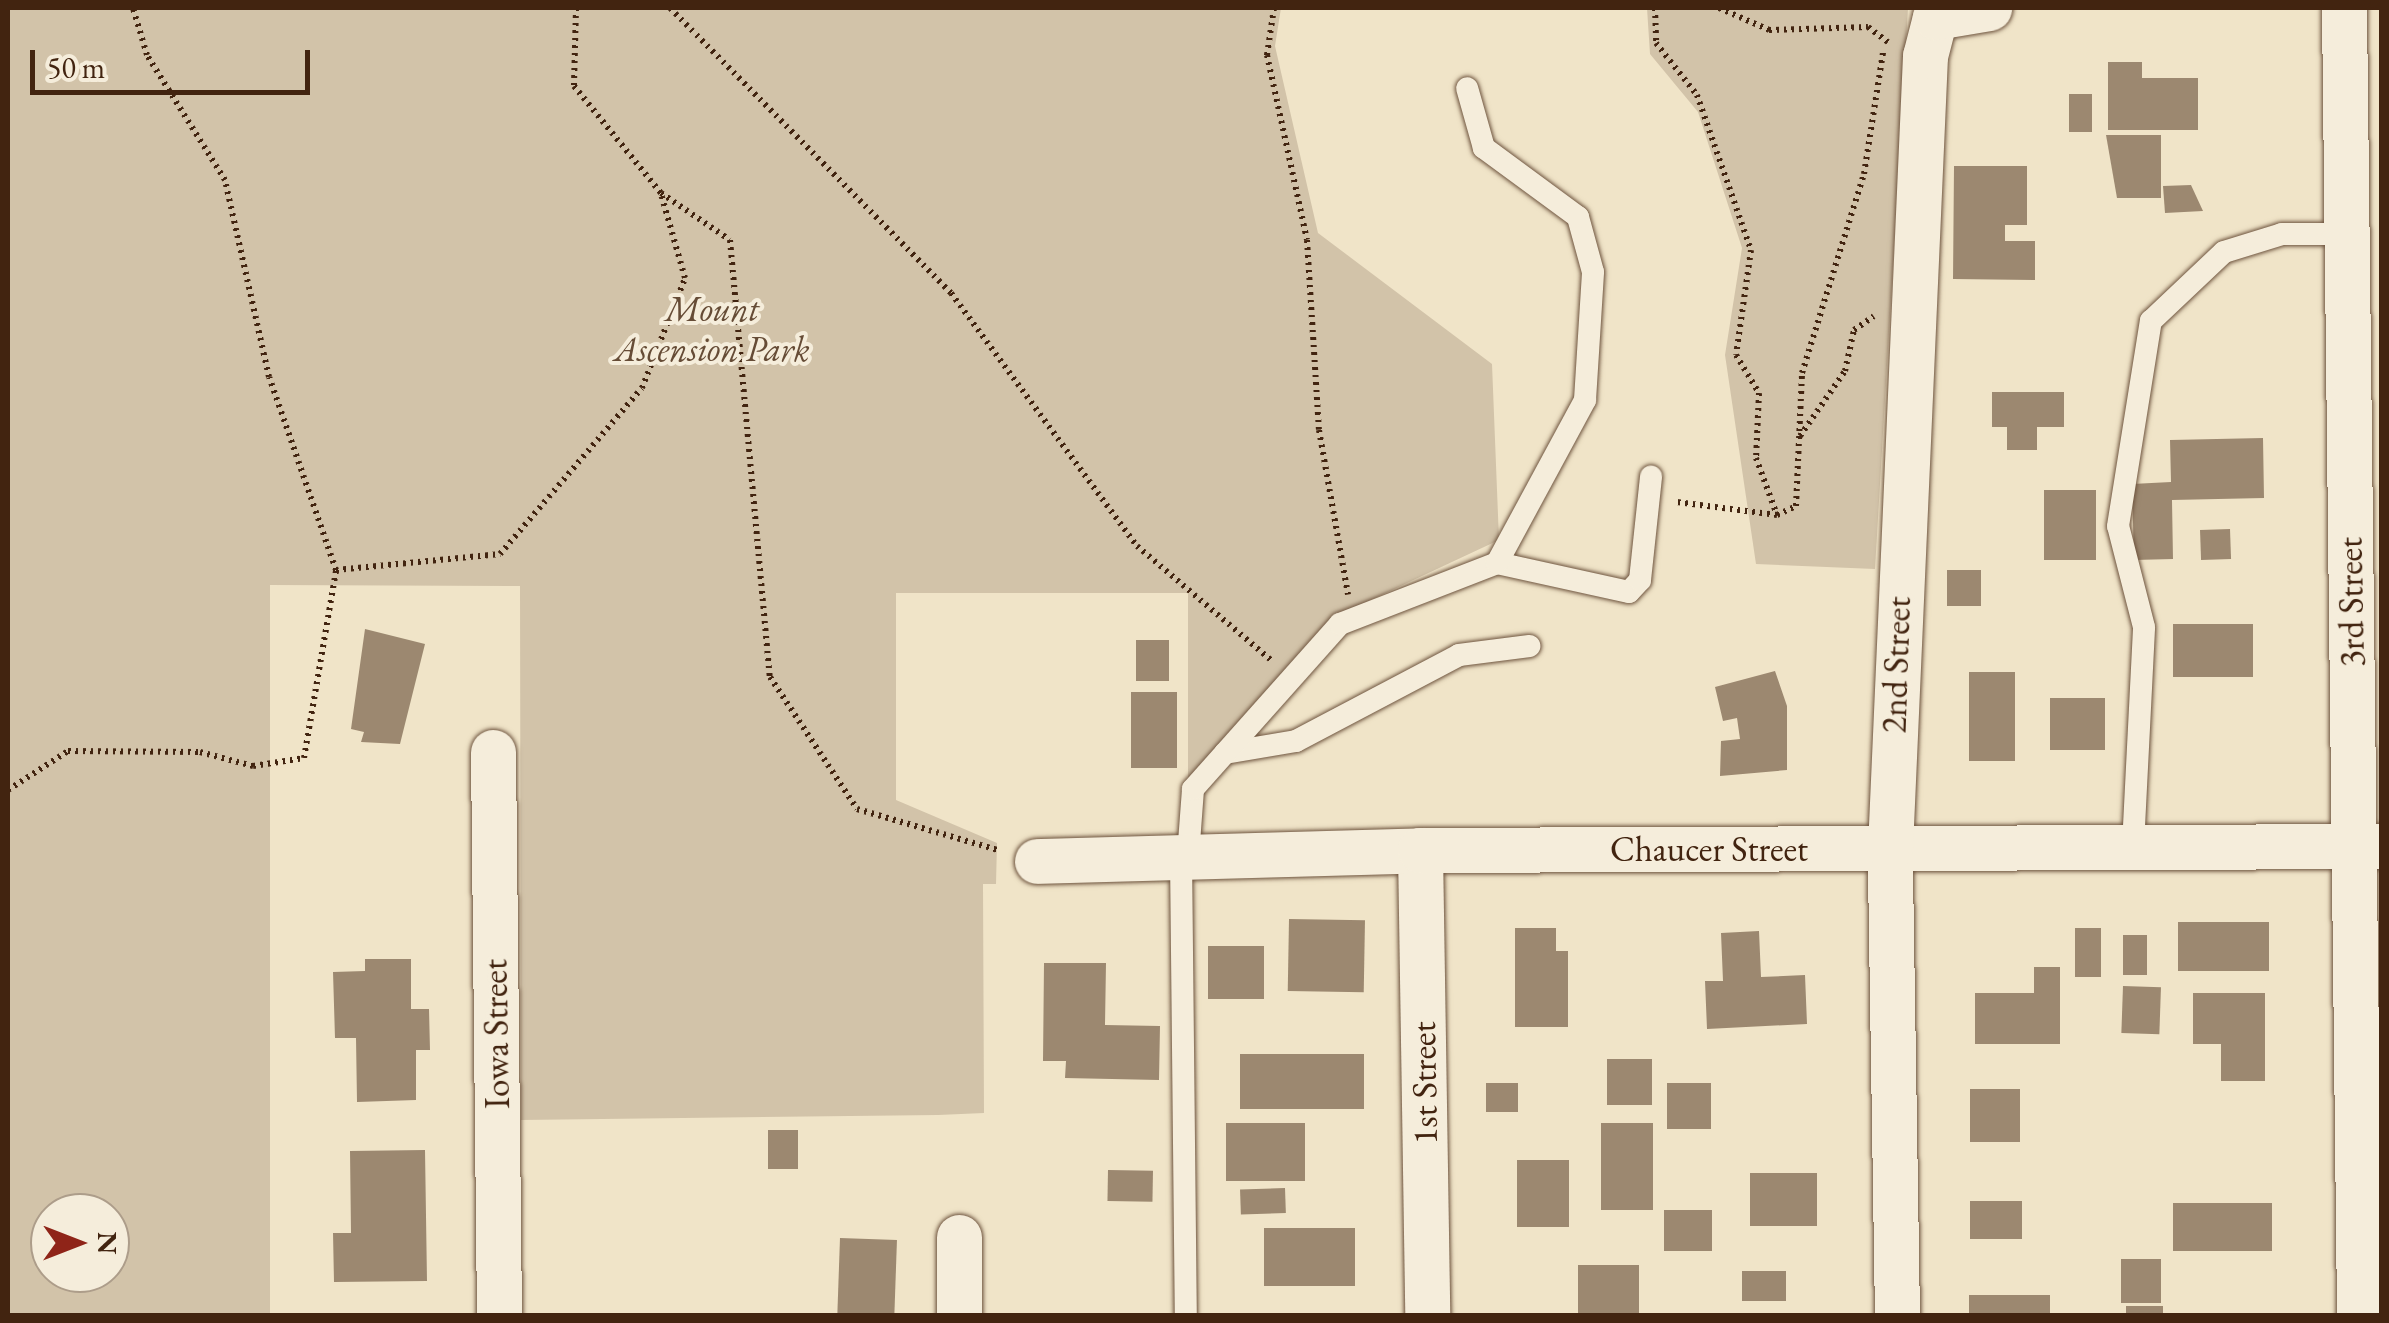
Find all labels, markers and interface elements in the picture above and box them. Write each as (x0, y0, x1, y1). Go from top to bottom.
scale bar (35, 30, 315, 92)
text: 50 m (47, 48, 105, 87)
park label: Mount Ascension Park (614, 288, 810, 370)
street label: 3rd Street (2329, 537, 2373, 667)
street label: 2nd Street (1873, 596, 1919, 734)
street label: Chaucer Street (1610, 828, 1808, 870)
street label: Iowa Street (474, 959, 518, 1109)
street label: 1st Street (1402, 1021, 1446, 1145)
north arrow (30, 1193, 130, 1293)
text: N (90, 1232, 126, 1254)

